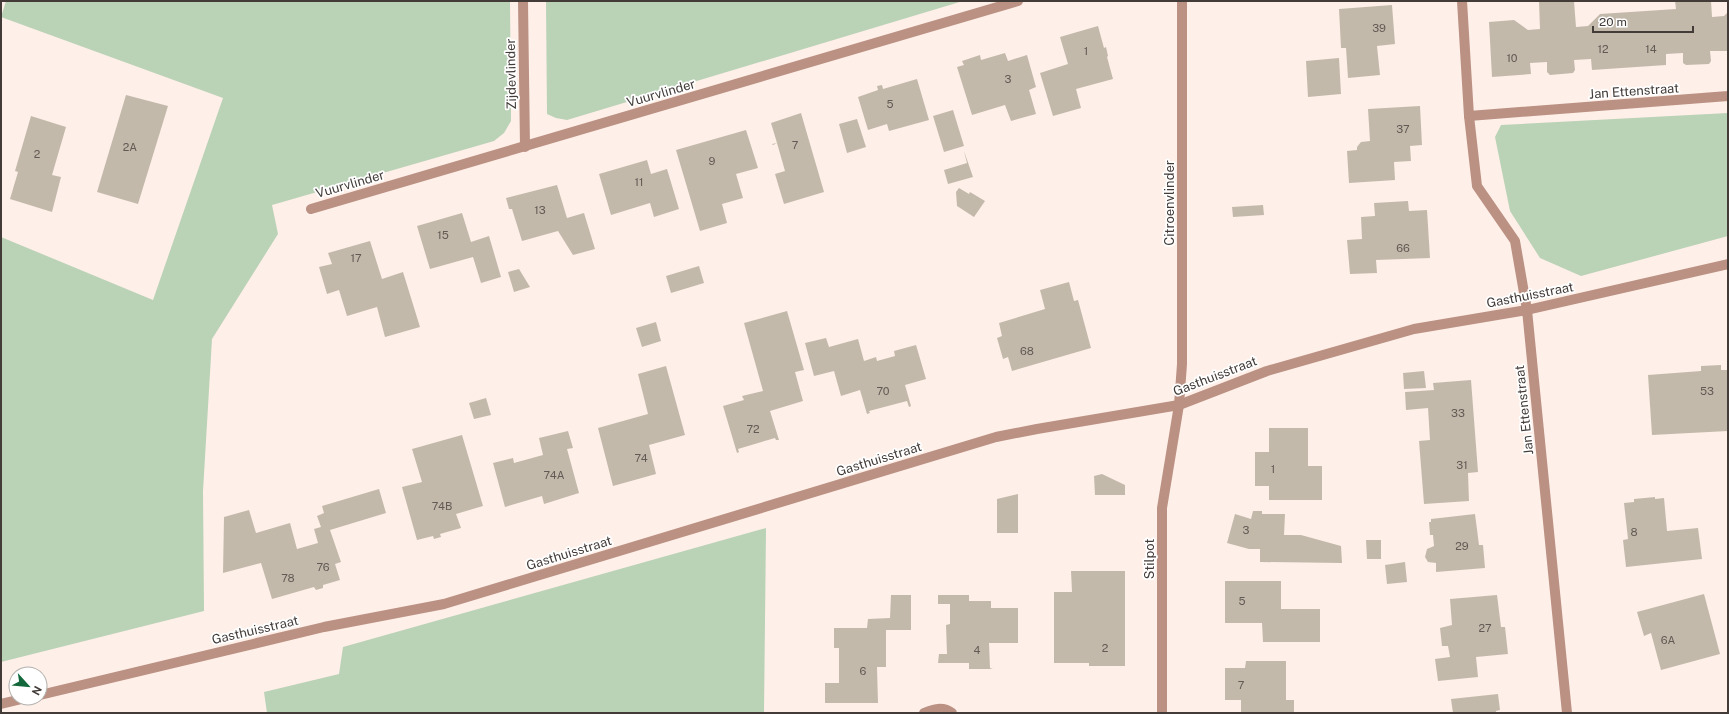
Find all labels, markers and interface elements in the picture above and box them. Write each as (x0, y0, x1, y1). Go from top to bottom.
scale bar (1593, 8, 1693, 34)
text: 20 m (1599, 15, 1627, 29)
house number: 39 (1372, 22, 1386, 34)
street label: Zijdevlinder (503, 38, 519, 110)
house number: 12 (1597, 43, 1609, 55)
house number: 14 (1645, 43, 1657, 55)
house number: 1 (1084, 45, 1088, 57)
house number: 10 (1506, 52, 1518, 64)
house number: 3 (1005, 73, 1012, 85)
street label: Vuurvlinder (625, 76, 697, 110)
street label: Jan Ettenstraat (1589, 80, 1679, 102)
house number: 5 (886, 98, 894, 110)
house number: 37 (1396, 123, 1410, 135)
house number: 7 (792, 139, 799, 151)
house number: 2A (123, 141, 137, 153)
house number: 2 (34, 148, 41, 160)
house number: 9 (709, 155, 716, 167)
street label: Citroenvlinder (1162, 160, 1177, 246)
street label: Vuurvlinder (314, 167, 386, 201)
house number: 11 (635, 176, 643, 188)
house number: 13 (534, 204, 546, 216)
house number: 15 (437, 229, 449, 241)
house number: 66 (1396, 242, 1410, 254)
house number: 17 (350, 252, 362, 264)
street label: Gasthuisstraat (1485, 279, 1575, 311)
house number: 68 (1020, 345, 1034, 357)
street label: Gasthuisstraat (1171, 353, 1259, 399)
street label: Jan Ettenstraat (1512, 364, 1536, 456)
house number: 70 (876, 385, 890, 397)
house number: 53 (1700, 385, 1714, 397)
house number: 33 (1451, 407, 1465, 419)
house number: 72 (746, 423, 760, 435)
street label: Gasthuisstraat (834, 439, 924, 479)
house number: 74 (634, 452, 648, 464)
house number: 31 (1456, 459, 1468, 471)
house number: 1 (1271, 463, 1275, 475)
house number: 74A (543, 469, 565, 481)
house number: 74B (432, 500, 452, 512)
house number: 3 (1243, 524, 1250, 536)
house number: 8 (1630, 526, 1638, 538)
street label: Gasthuisstraat (524, 533, 614, 573)
street label: Stilpot (1142, 539, 1157, 579)
house number: 29 (1455, 540, 1469, 552)
house number: 76 (316, 561, 330, 573)
house number: 78 (281, 572, 295, 584)
house number: 5 (1238, 595, 1246, 607)
street label: Gasthuisstraat (210, 613, 300, 647)
house number: 27 (1478, 622, 1492, 634)
house number: 6A (1661, 634, 1676, 646)
house number: 2 (1102, 642, 1109, 654)
house number: 4 (974, 644, 981, 656)
house number: 6 (860, 665, 867, 677)
north arrow (8, 666, 48, 706)
house number: 7 (1238, 679, 1245, 691)
text: N (30, 684, 44, 697)

